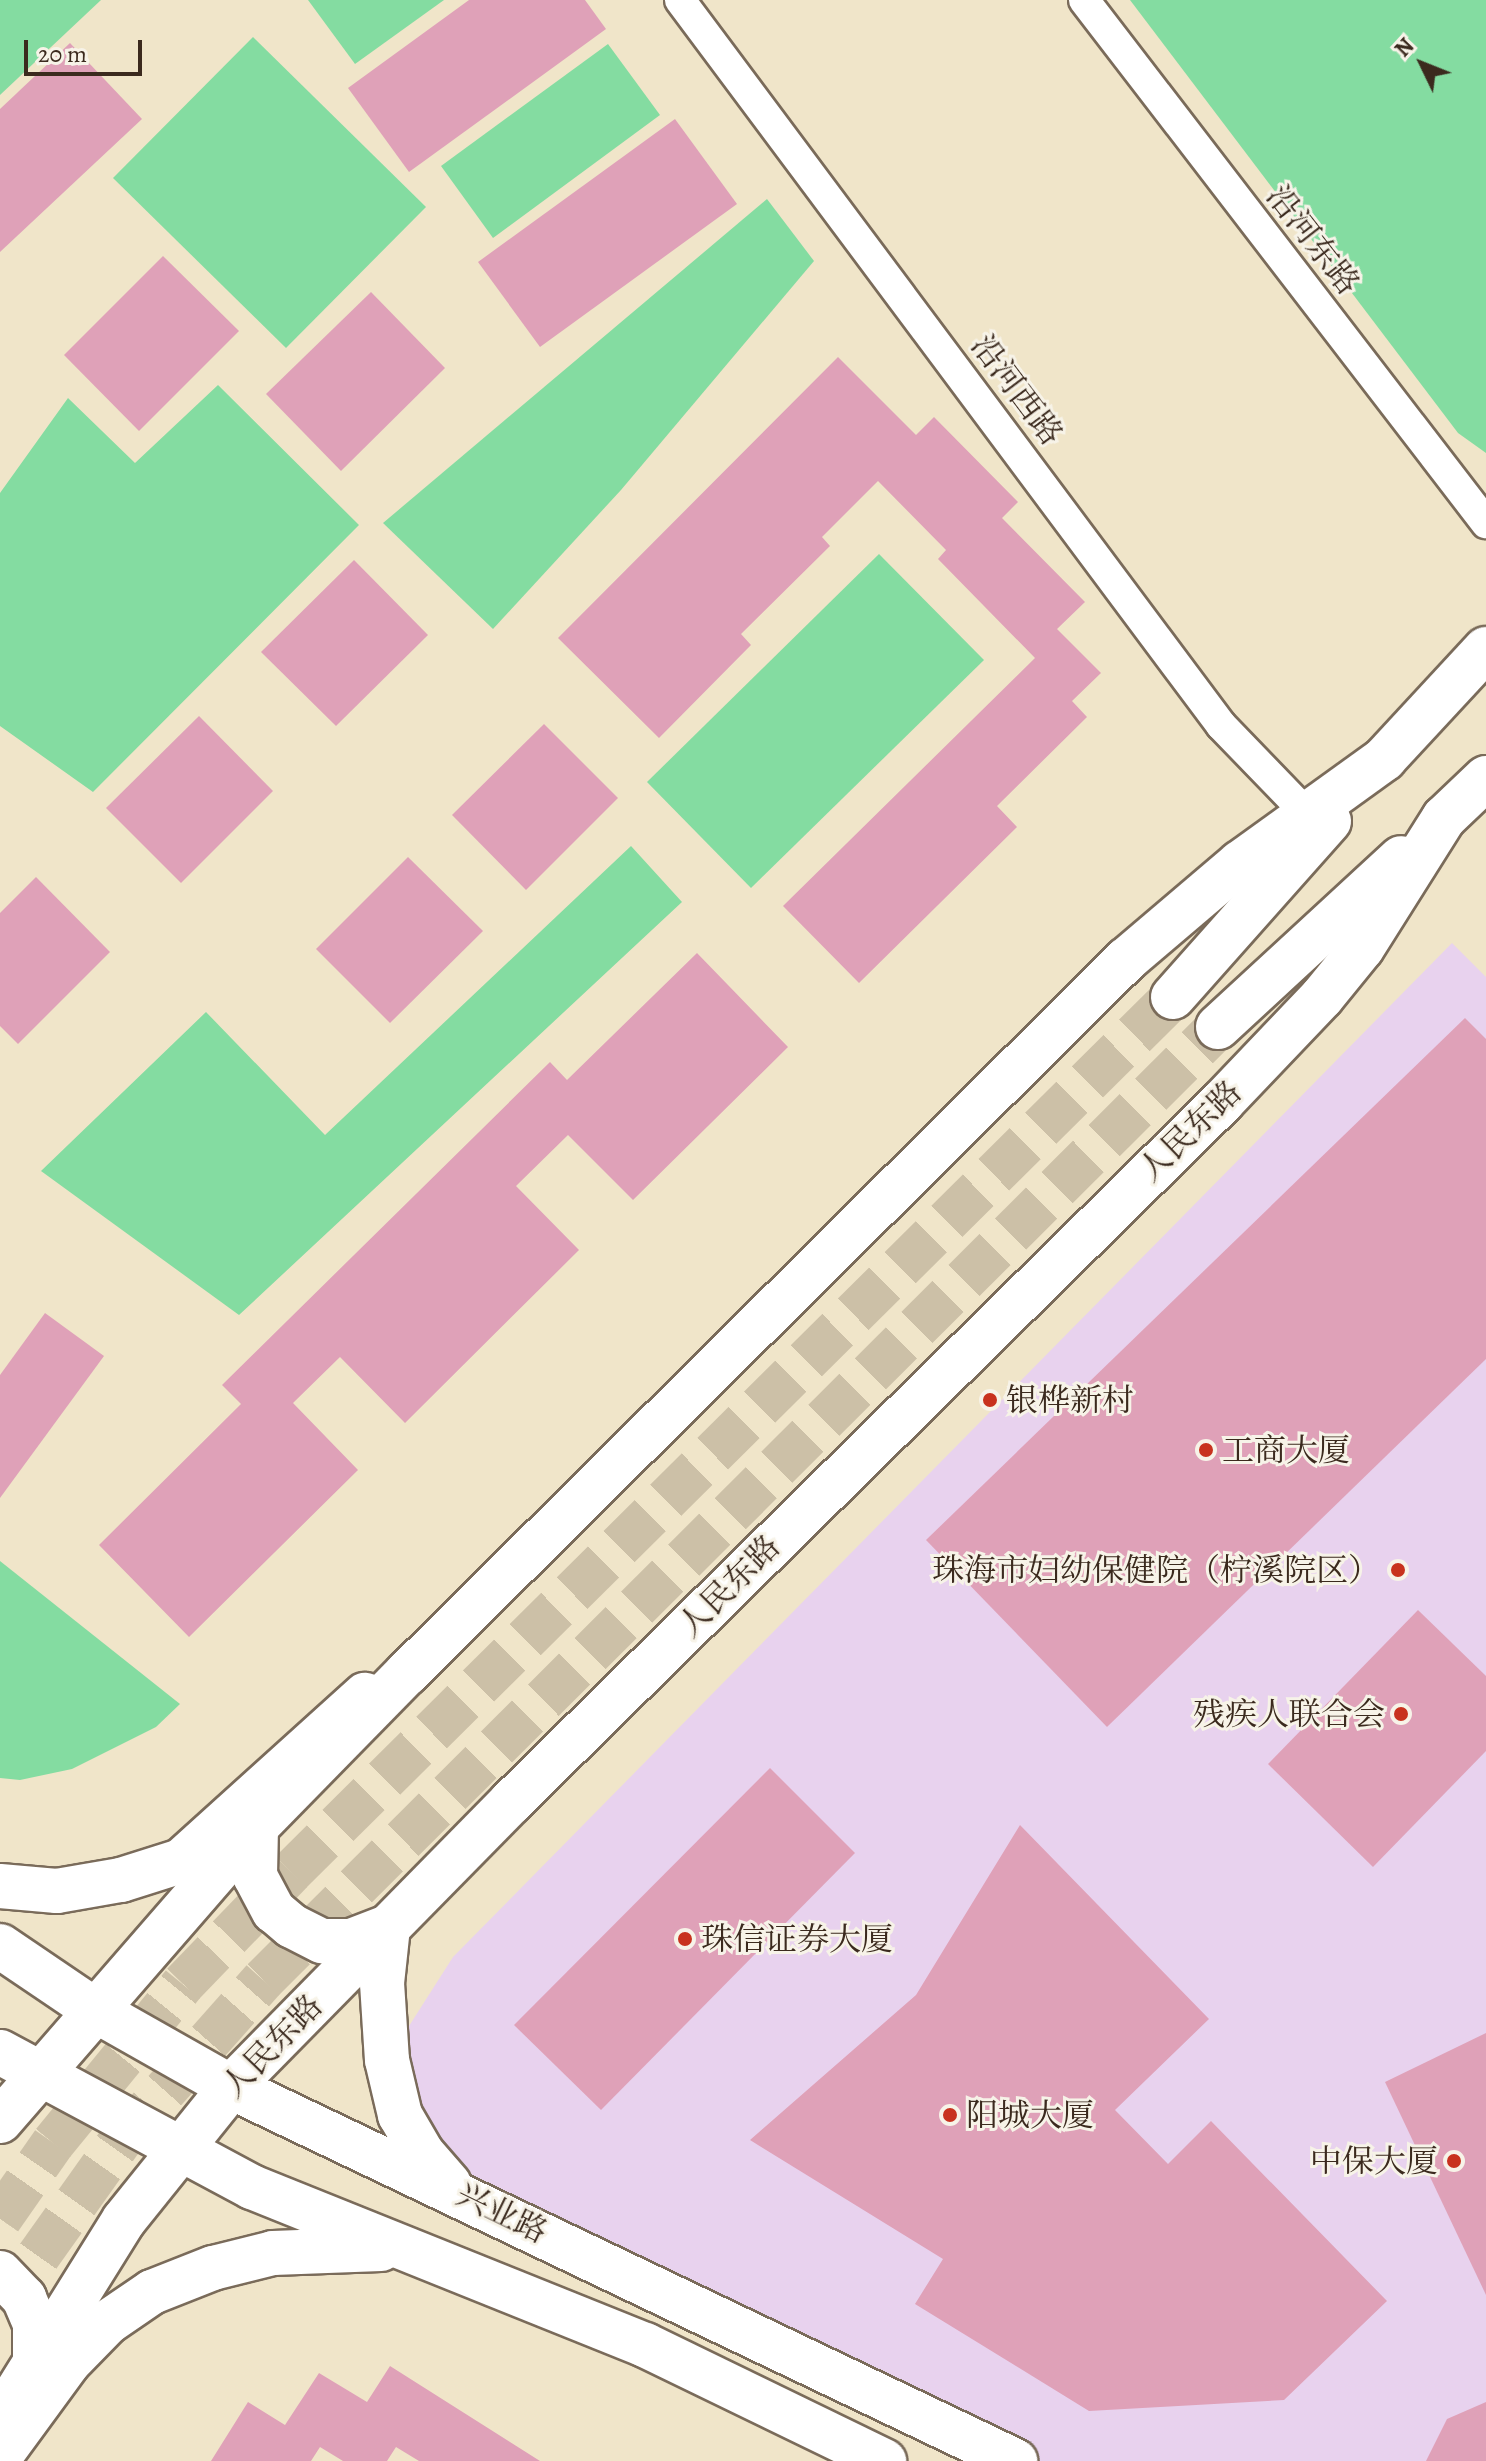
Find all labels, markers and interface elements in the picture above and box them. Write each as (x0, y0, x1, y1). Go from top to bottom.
scale bar (28, 24, 146, 74)
north arrow (1382, 24, 1462, 104)
text: N (1388, 32, 1421, 64)
text: 20 m (38, 38, 87, 70)
street label: 沿河东路 (1258, 178, 1368, 302)
street label: 沿河西路 (963, 327, 1071, 453)
street label: 人民东路 (1131, 1073, 1249, 1189)
place label: 银桦新村 (1006, 1381, 1134, 1419)
marker: 银桦新村 (981, 1391, 999, 1409)
place label: 工商大厦 (1222, 1431, 1350, 1469)
marker: 工商大厦 (1197, 1441, 1215, 1459)
street label: 人民东路 (670, 1527, 788, 1645)
place label: 珠海市妇幼保健院（柠溪院区） (932, 1551, 1380, 1589)
marker: 珠海市妇幼保健院（柠溪院区） (1387, 1559, 1409, 1581)
place label: 残疾人联合会 (1193, 1695, 1385, 1733)
marker: 残疾人联合会 (1392, 1705, 1410, 1723)
place label: 珠信证券大厦 (701, 1920, 893, 1958)
marker: 珠信证券大厦 (676, 1930, 694, 1948)
street label: 人民东路 (214, 1987, 330, 2105)
place label: 阳城大厦 (966, 2096, 1094, 2134)
marker: 阳城大厦 (941, 2106, 959, 2124)
place label: 中保大厦 (1310, 2142, 1438, 2180)
marker: 中保大厦 (1445, 2152, 1463, 2170)
street label: 兴业路 (450, 2175, 554, 2251)

